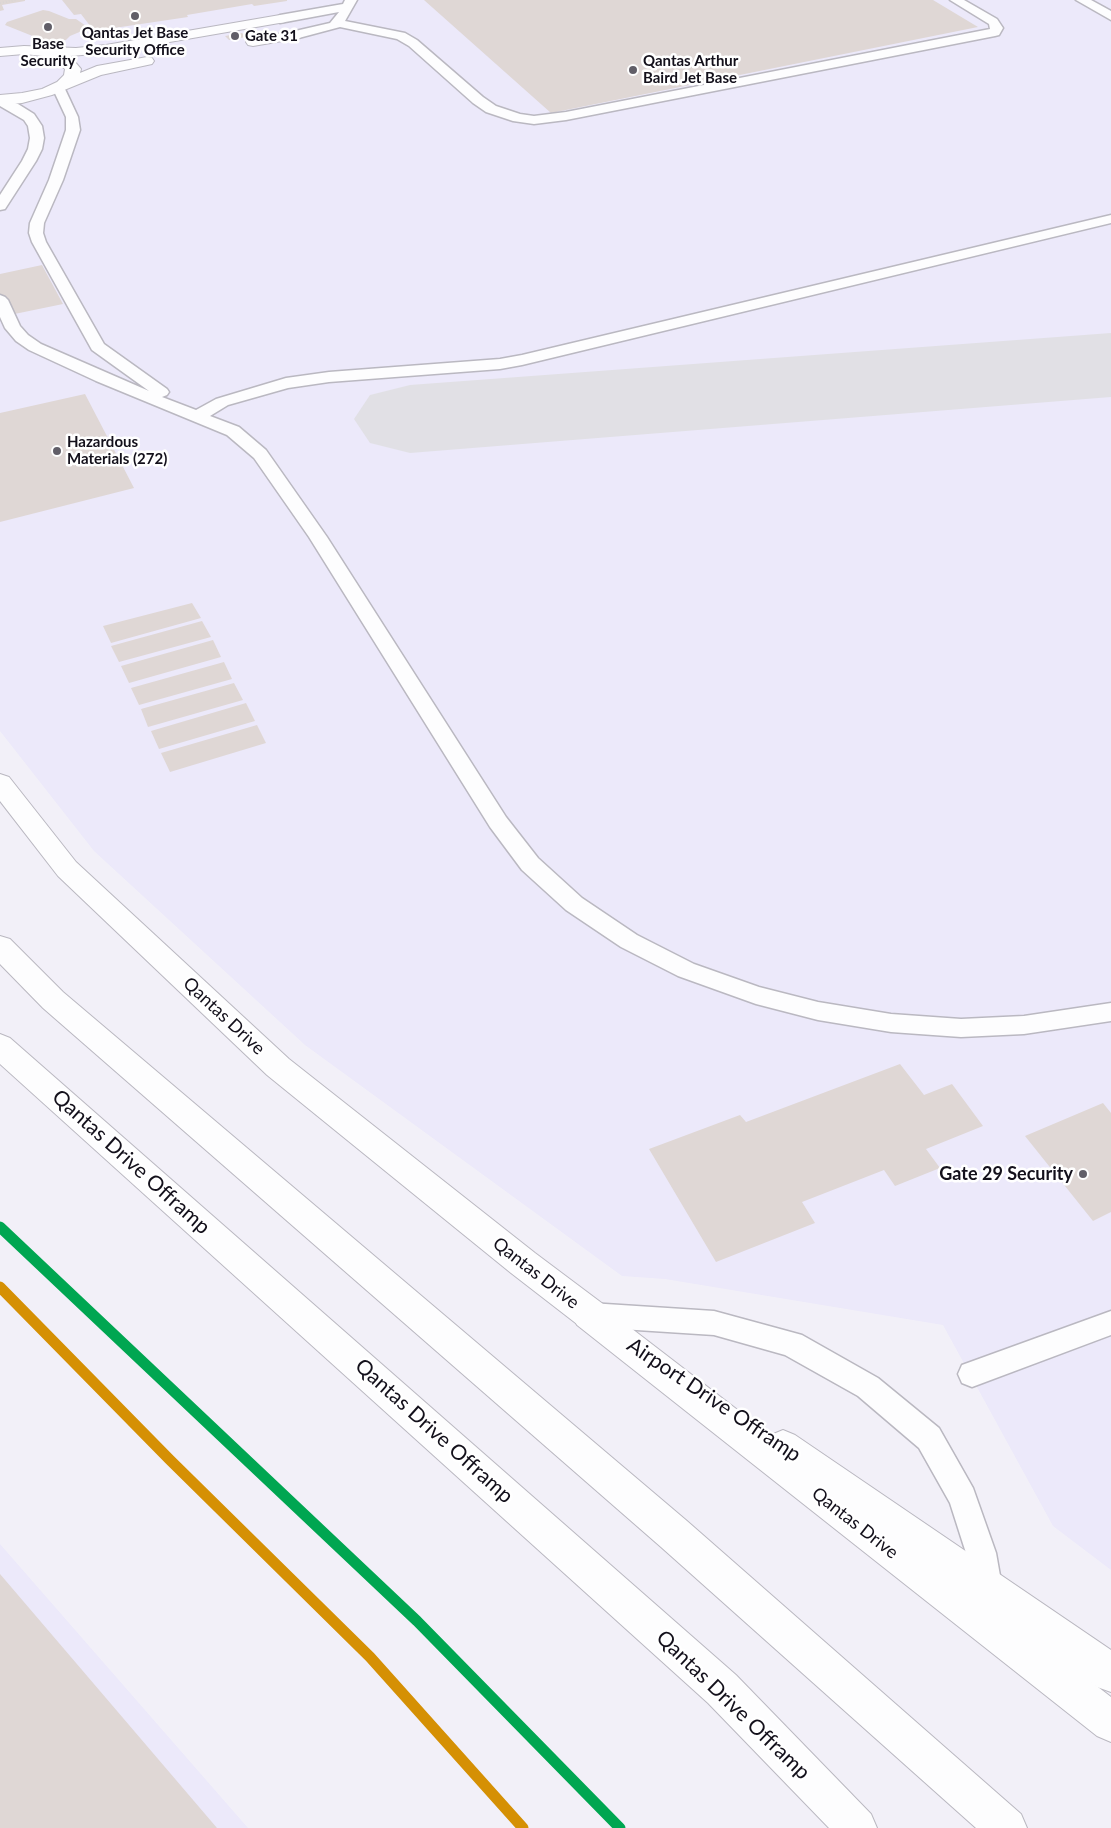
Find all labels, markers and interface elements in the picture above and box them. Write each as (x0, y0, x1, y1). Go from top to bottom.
marker: Qantas Jet Base Security Office (129, 10, 141, 22)
marker: Base Security (42, 21, 54, 33)
place label: Qantas Jet Base Security Office (82, 24, 188, 59)
place label: Gate 31 (245, 27, 298, 45)
marker: Gate 31 (229, 30, 241, 42)
place label: Base Security (21, 35, 75, 70)
place label: Qantas Arthur Baird Jet Base (643, 52, 738, 87)
marker: Qantas Arthur Baird Jet Base (627, 64, 639, 76)
place label: Hazardous Materials (272) (67, 433, 167, 468)
marker: Hazardous Materials (272) (51, 445, 63, 457)
street label: Qantas Drive (179, 973, 269, 1059)
street label: Qantas Drive Offramp (47, 1084, 215, 1240)
place label: Gate 29 Security (939, 1163, 1073, 1185)
marker: Gate 29 Security (1077, 1168, 1089, 1180)
street label: Qantas Drive (488, 1233, 584, 1313)
street label: Airport Drive Offramp (622, 1332, 806, 1468)
street label: Qantas Drive Offramp (350, 1353, 518, 1509)
street label: Qantas Drive (807, 1483, 903, 1563)
street label: Qantas Drive Offramp (651, 1625, 815, 1785)

